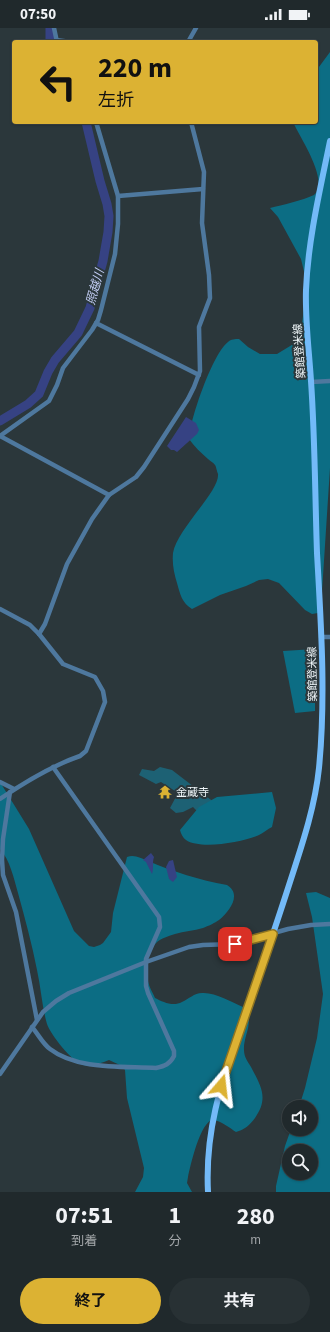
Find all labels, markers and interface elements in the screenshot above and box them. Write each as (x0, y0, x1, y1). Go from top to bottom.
text: 07:50 (20, 4, 56, 25)
text: 220 m (98, 48, 172, 88)
icon: left (32, 56, 84, 108)
text: 左折 (98, 88, 134, 113)
water label: 照越川 (82, 266, 109, 307)
street label: 築館登米線 (290, 323, 309, 379)
street label: 築館登米線 (305, 646, 320, 702)
temple icon: 金蔵寺 (157, 784, 173, 800)
place label: 金蔵寺 (176, 785, 209, 800)
pin (218, 927, 252, 961)
icon: arrive (224, 933, 246, 955)
position arrow (200, 1065, 242, 1107)
map controls (282, 1100, 318, 1180)
button: sound (282, 1100, 318, 1136)
button: search (282, 1144, 318, 1180)
text: 07:51 (55, 1198, 113, 1233)
text: 1 (169, 1198, 181, 1233)
text: 280 (237, 1199, 275, 1234)
text: m (250, 1231, 261, 1249)
text: 到着 (71, 1232, 97, 1250)
text: 分 (168, 1232, 181, 1250)
button: 終了 (20, 1278, 161, 1324)
button: 共有 (169, 1278, 310, 1324)

